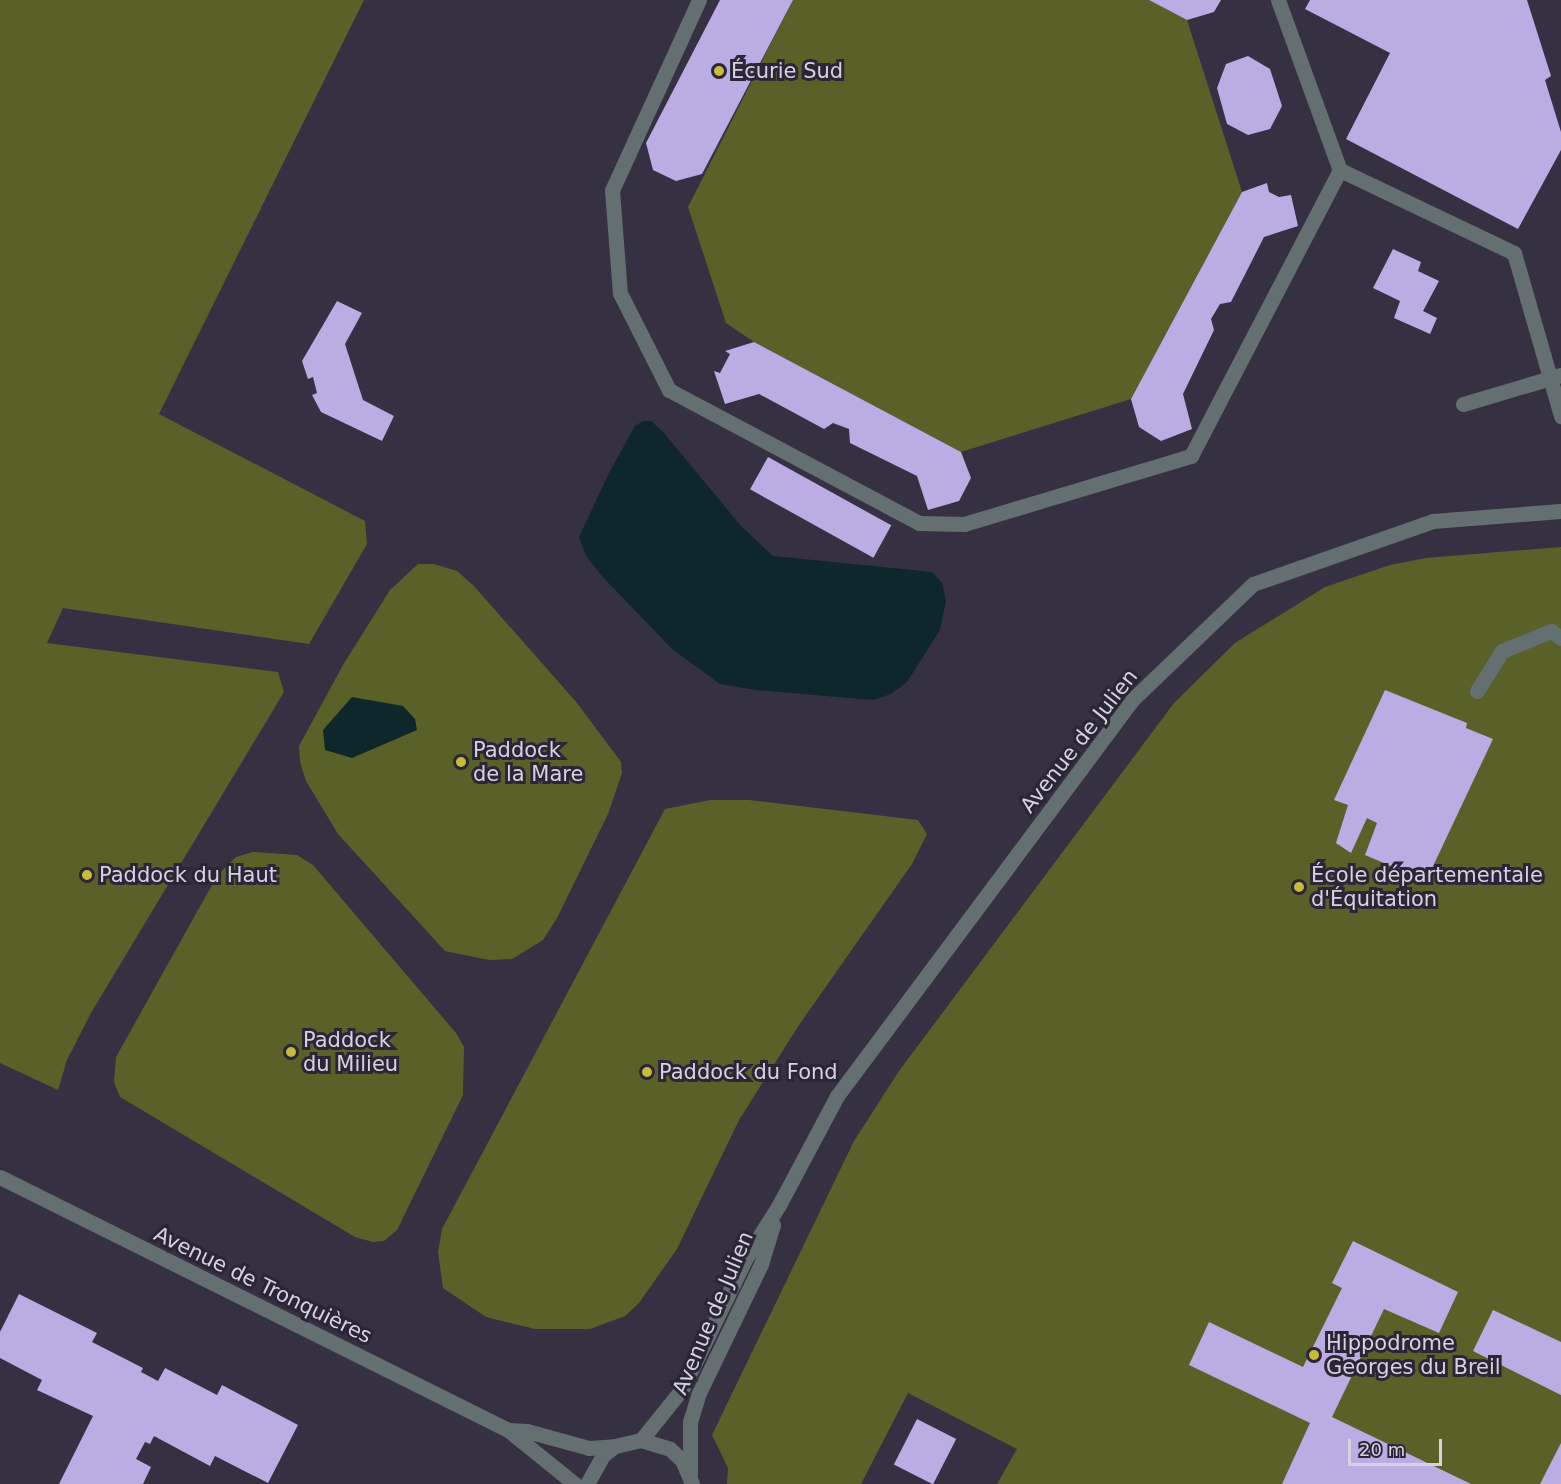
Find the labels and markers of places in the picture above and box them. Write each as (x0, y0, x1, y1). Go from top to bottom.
place label: Écurie Sud (731, 58, 843, 84)
marker: Écurie Sud (712, 64, 726, 78)
place label: Paddock de la Mare (473, 737, 583, 787)
marker: Paddock de la Mare (454, 755, 468, 769)
place label: Paddock du Haut (99, 862, 277, 888)
place label: École départementale d'Équitation (1311, 862, 1543, 912)
marker: Paddock du Haut (80, 868, 94, 882)
marker: École départementale d'Équitation (1292, 880, 1306, 894)
place label: Paddock du Milieu (303, 1027, 398, 1077)
marker: Paddock du Milieu (284, 1045, 298, 1059)
place label: Paddock du Fond (659, 1059, 838, 1085)
marker: Paddock du Fond (640, 1065, 654, 1079)
place label: Hippodrome Georges du Breil (1326, 1330, 1501, 1380)
marker: Hippodrome Georges du Breil (1307, 1348, 1321, 1362)

